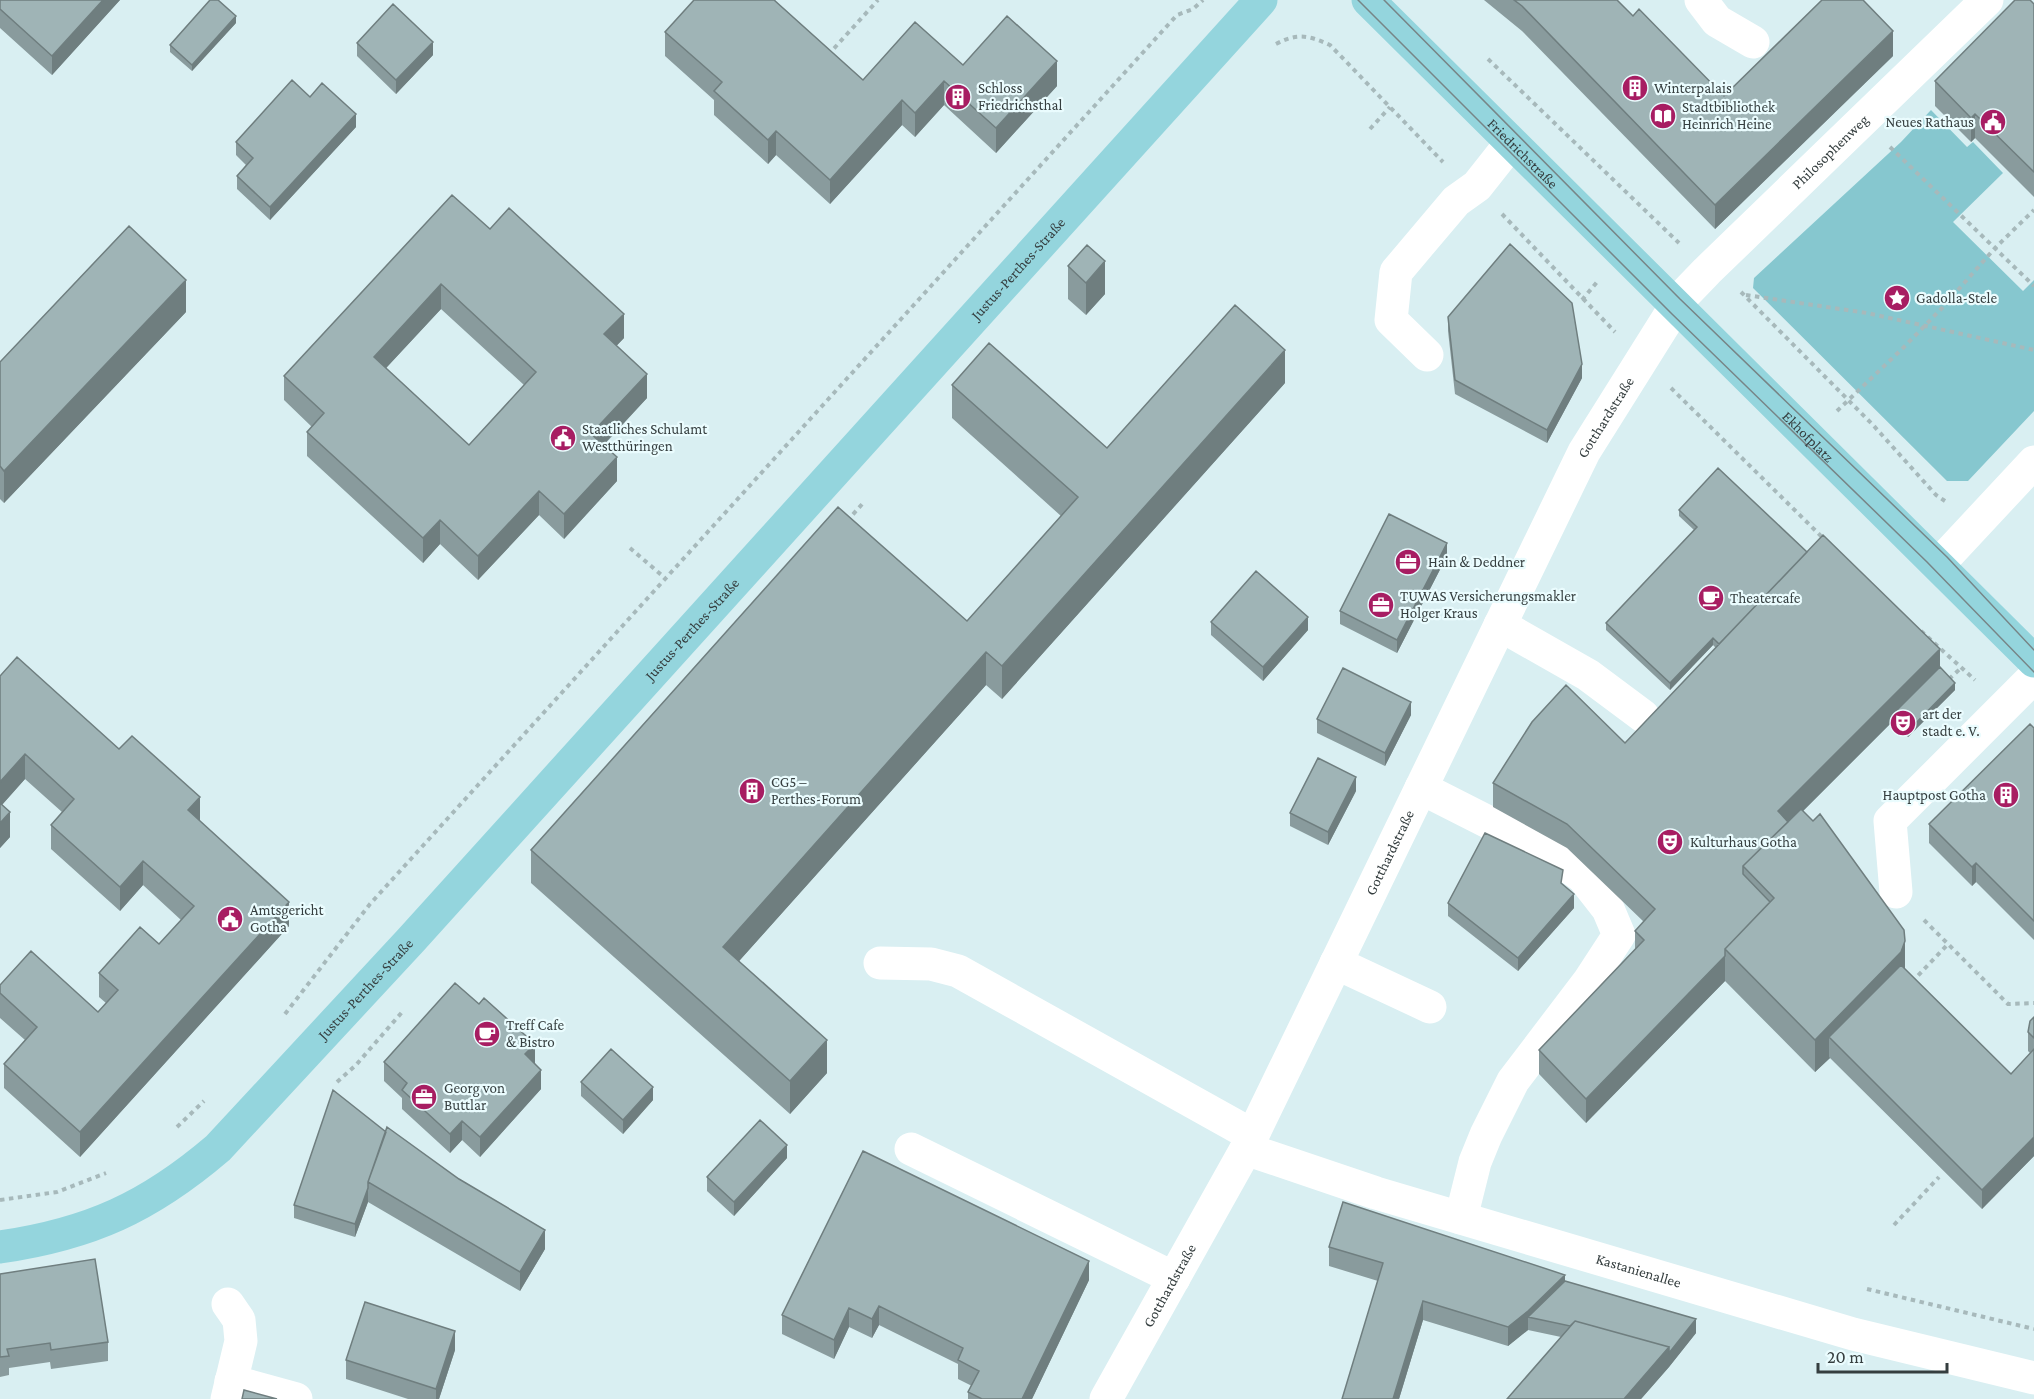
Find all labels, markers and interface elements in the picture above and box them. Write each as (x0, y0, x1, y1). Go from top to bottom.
building icon: Winterpalais (1620, 73, 1650, 103)
place label: Schloss Friedrichsthal (978, 80, 1062, 113)
place label: Winterpalais (1654, 80, 1732, 97)
building icon: Schloss Friedrichsthal (943, 82, 973, 112)
place label: Stadtbibliothek Heinrich Heine (1682, 99, 1776, 132)
library icon: Stadtbibliothek Heinrich Heine (1648, 101, 1678, 131)
public building icon: Neues Rathaus (1978, 107, 2008, 137)
street label: Philosophenweg (1789, 111, 1872, 192)
place label: Neues Rathaus (1885, 114, 1974, 130)
street label: Friedrichstraße (1484, 115, 1561, 192)
street label: Justus-Perthes-Straße (967, 214, 1068, 325)
place icon: Gadolla-Stele (1882, 283, 1912, 313)
place label: Gadolla-Stele (1916, 290, 1997, 306)
street label: Gotthardstraße (1574, 374, 1637, 460)
street label: Ekhofplatz (1779, 408, 1837, 465)
place label: Staatliches Schulamt Westthüringen (582, 421, 708, 455)
public building icon: Staatliches Schulamt Westthüringen (548, 423, 578, 453)
office icon: Hain & Deddner (1393, 547, 1423, 577)
place label: Hain & Deddner (1428, 554, 1526, 570)
street label: Justus-Perthes-Straße (641, 575, 742, 686)
cafe icon: Theatercafe (1696, 583, 1726, 613)
place label: TUWAS Versicherungsmakler Holger Kraus (1400, 588, 1577, 622)
office icon: TUWAS Versicherungsmakler Holger Kraus (1366, 590, 1396, 620)
place label: Theatercafe (1730, 590, 1801, 606)
place label: art der stadt e. V. (1922, 706, 1980, 739)
theatre icon: art der stadt e. V. (1888, 708, 1918, 738)
place label: CG5 – Perthes-Forum (771, 774, 861, 807)
building icon: CG5 – Perthes-Forum (737, 776, 767, 806)
building icon: Hauptpost Gotha (1991, 780, 2021, 810)
place label: Hauptpost Gotha (1883, 787, 1986, 804)
street label: Gotthardstraße (1362, 807, 1417, 898)
theatre icon: Kulturhaus Gotha (1655, 827, 1685, 857)
place label: Kulturhaus Gotha (1690, 834, 1797, 850)
place label: Amtsgericht Gotha (250, 902, 325, 935)
public building icon: Amtsgericht Gotha (215, 904, 245, 934)
street label: Justus-Perthes-Straße (313, 935, 416, 1045)
place label: Treff Cafe & Bistro (506, 1017, 565, 1050)
cafe icon: Treff Cafe & Bistro (472, 1019, 502, 1049)
place label: Georg von Buttlar (444, 1080, 505, 1113)
office icon: Georg von Buttlar (409, 1082, 439, 1112)
street label: Gotthardstraße (1140, 1241, 1199, 1330)
street label: Kastanienallee (1594, 1250, 1683, 1291)
scale bar (1818, 1336, 1947, 1374)
text: 20 m (1827, 1347, 1864, 1367)

